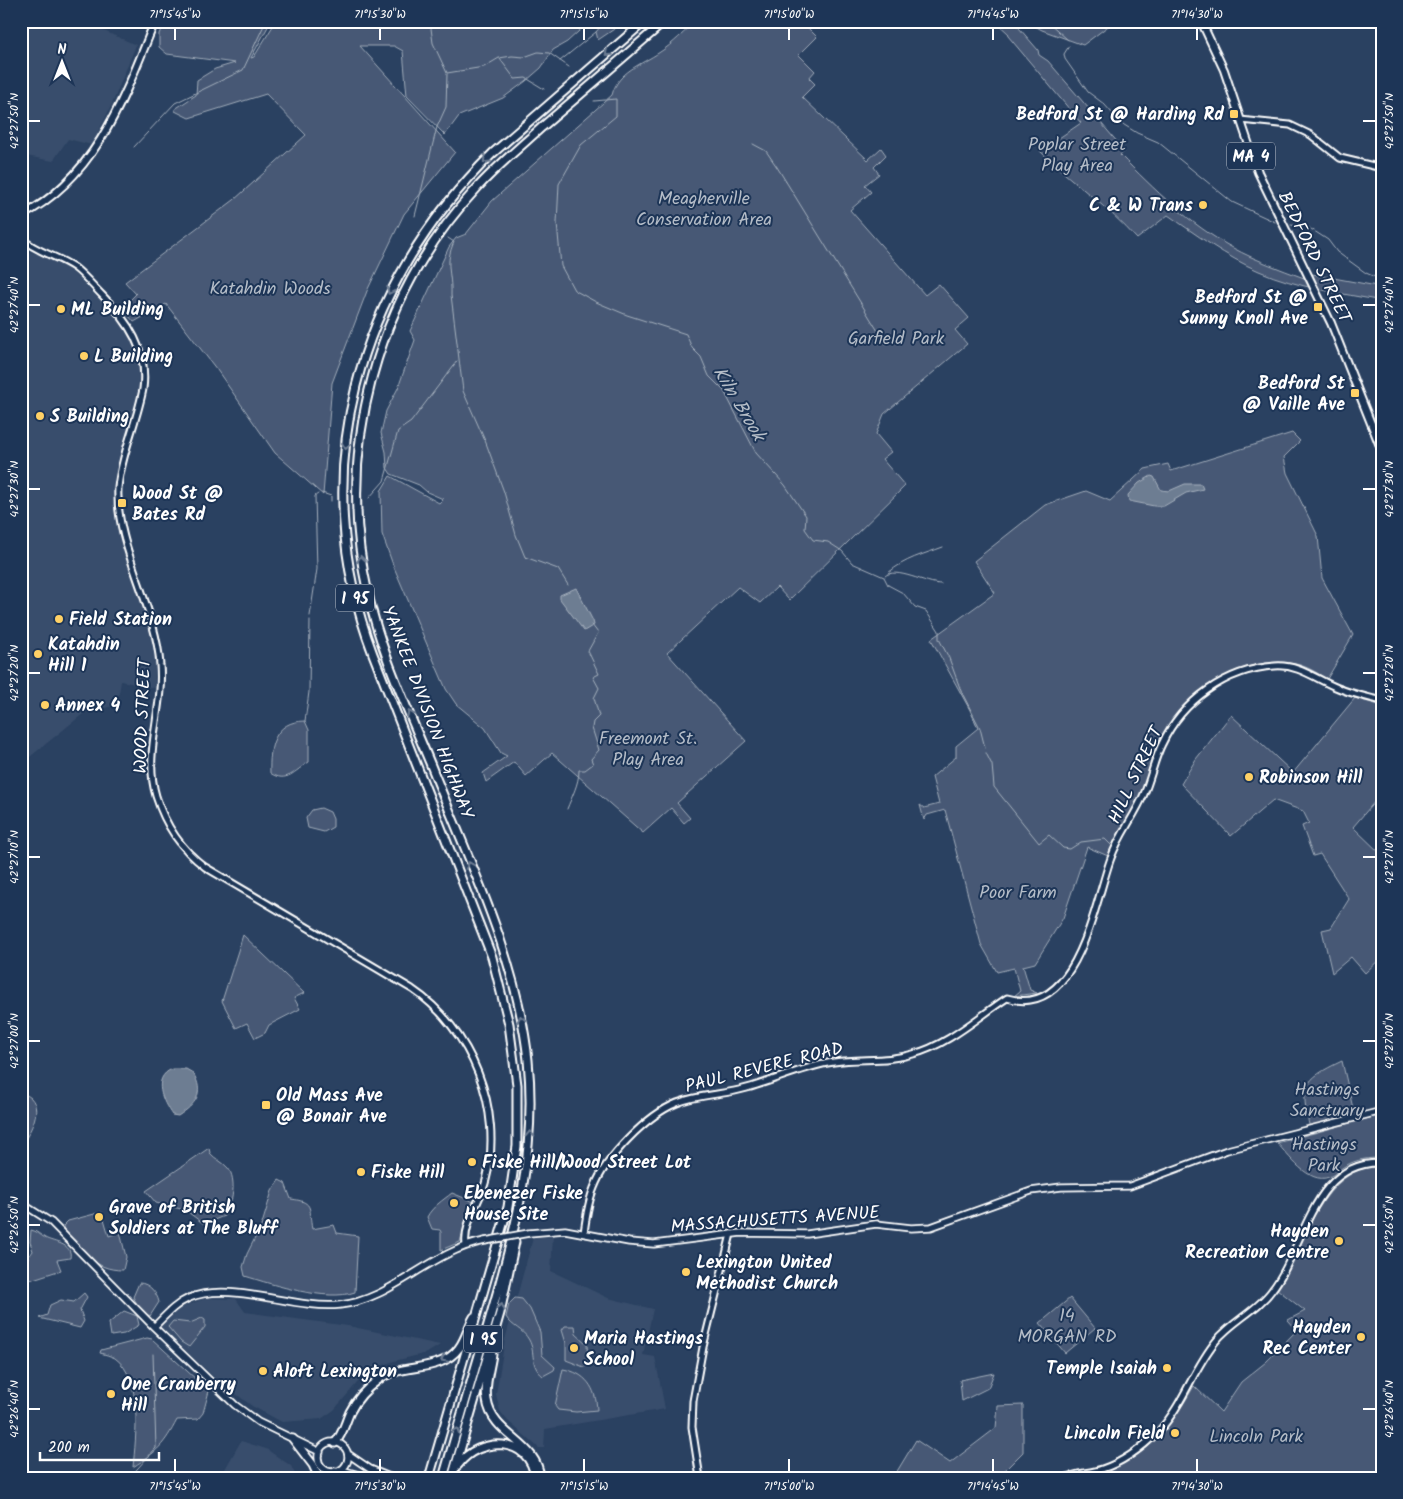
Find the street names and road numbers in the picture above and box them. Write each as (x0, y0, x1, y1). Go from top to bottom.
road number: MA 4 (1227, 142, 1275, 170)
street label: BEDFORD STREET (1269, 187, 1359, 330)
road number: I 95 (336, 584, 374, 612)
street label: YANKEE DIVISION HIGHWAY (372, 602, 481, 824)
street label: WOOD STREET (127, 657, 160, 774)
street label: HILL STREET (1101, 721, 1172, 829)
street label: PAUL REVERE ROAD (682, 1035, 847, 1102)
street label: MASSACHUSETTS AVENUE (670, 1199, 881, 1242)
road number: I 95 (464, 1326, 502, 1352)

